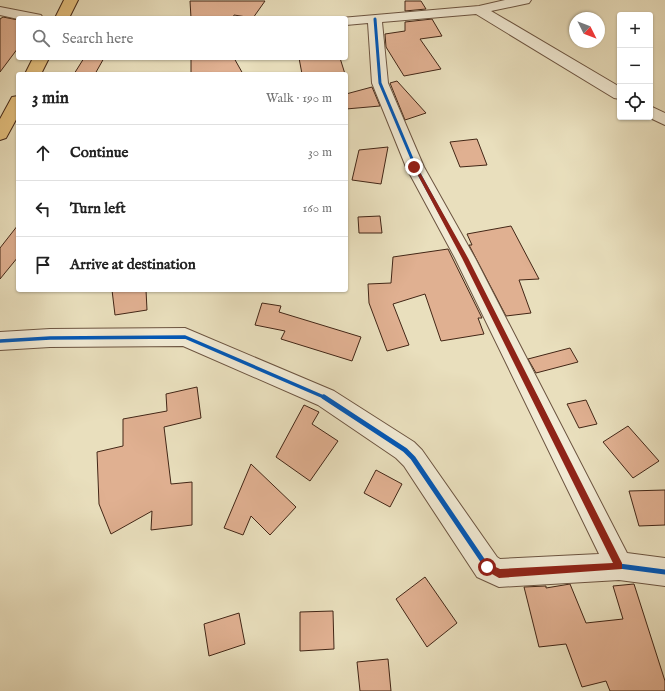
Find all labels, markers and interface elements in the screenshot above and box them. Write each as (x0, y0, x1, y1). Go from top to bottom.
north arrow (569, 12, 605, 48)
map controls (617, 12, 653, 120)
button: + (617, 12, 653, 48)
search box (16, 16, 348, 60)
icon: search (30, 27, 52, 49)
text: Search here (62, 29, 133, 48)
button: − (617, 48, 653, 84)
button: locate (617, 84, 653, 120)
text: 3 min (32, 88, 69, 109)
text: Walk · 190 m (266, 90, 332, 107)
icon: ahead (32, 142, 54, 164)
text: Continue (70, 143, 128, 162)
text: 30 m (308, 144, 332, 161)
route end (405, 158, 423, 176)
icon: left (32, 198, 54, 220)
text: Turn left (70, 199, 126, 218)
text: 160 m (302, 200, 332, 217)
icon: arrive (32, 254, 54, 276)
text: Arrive at destination (70, 255, 196, 274)
route start (478, 558, 496, 576)

